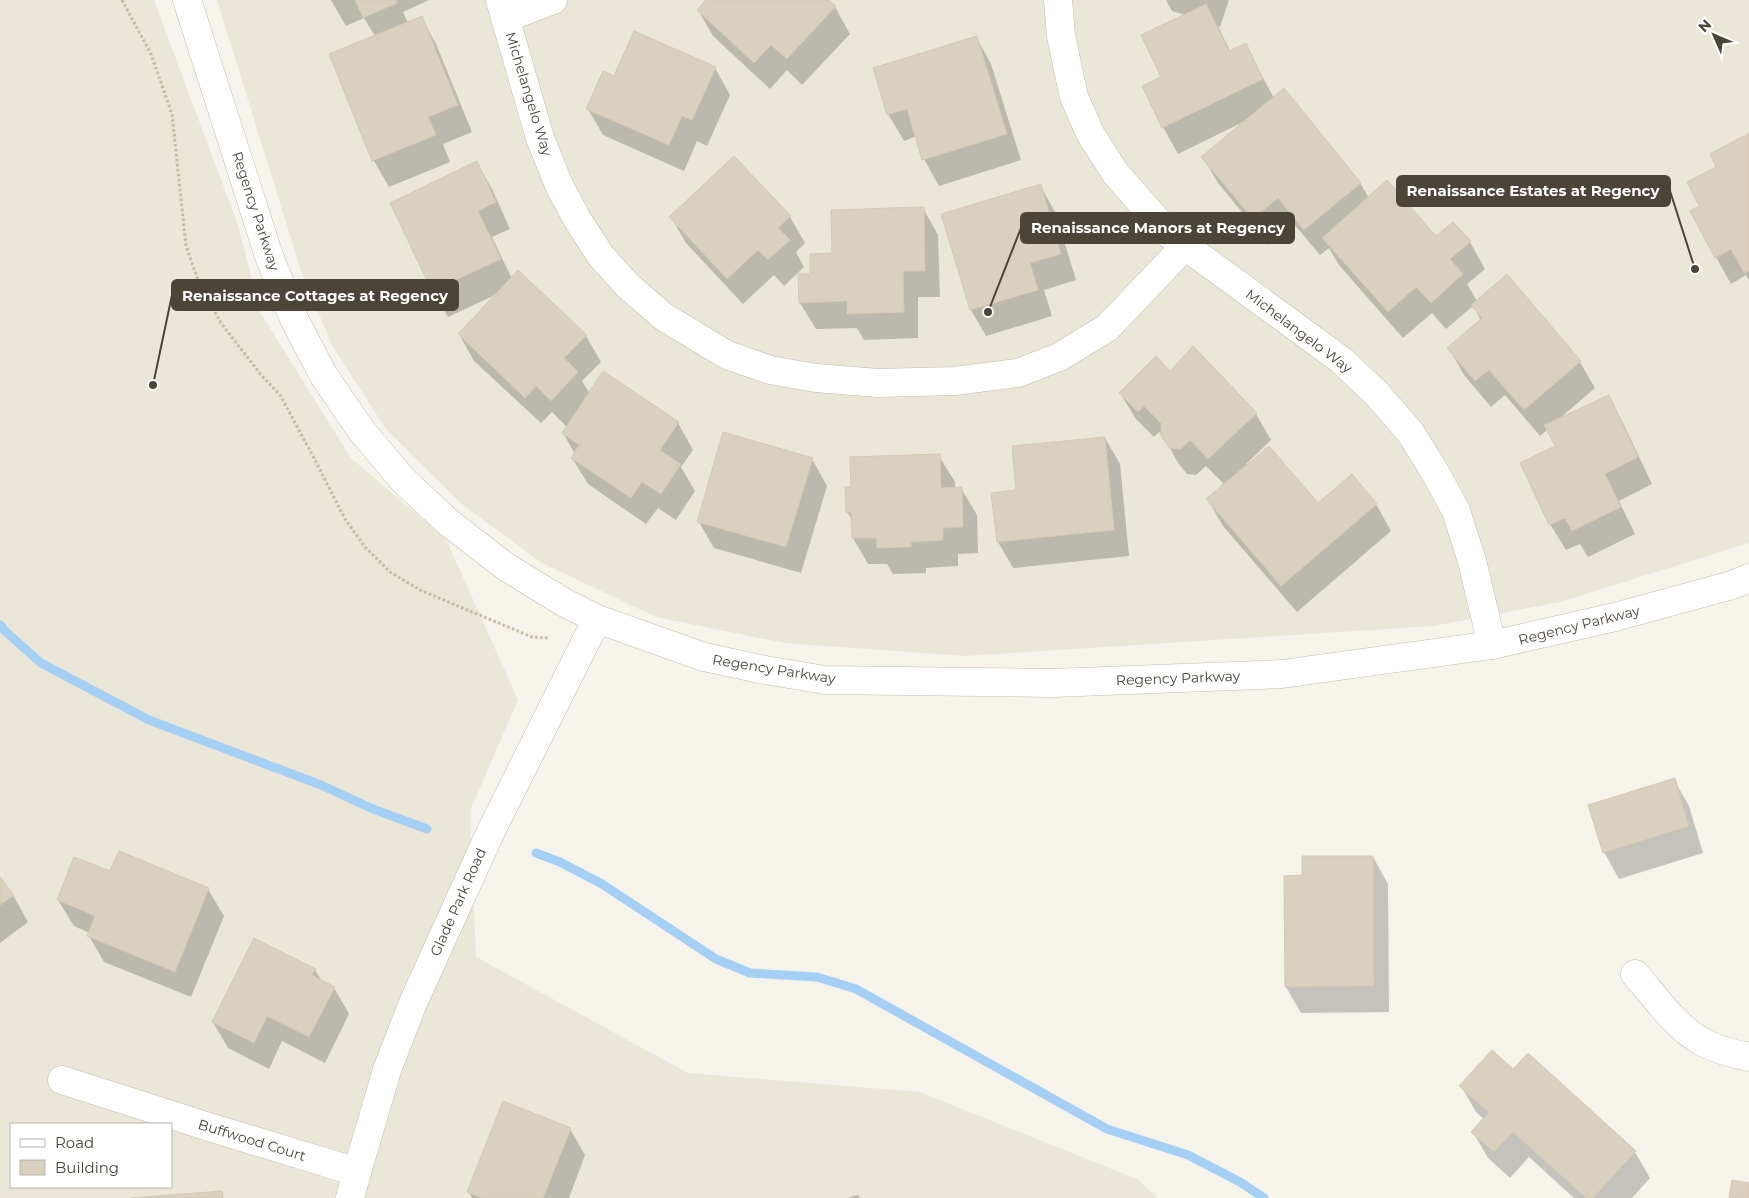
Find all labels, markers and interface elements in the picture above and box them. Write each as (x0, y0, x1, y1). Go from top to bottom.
north arrow (1689, 10, 1739, 60)
text: N (1694, 15, 1715, 36)
street label: Michelangelo Way (502, 30, 557, 159)
street label: Regency Parkway (228, 149, 284, 273)
callout: Renaissance Estates at Regency (1397, 176, 1670, 206)
text: Renaissance Estates at Regency (1407, 181, 1660, 200)
callout: Renaissance Manors at Regency (1021, 213, 1294, 243)
text: Renaissance Manors at Regency (1031, 218, 1286, 237)
callout: Renaissance Cottages at Regency (172, 280, 458, 310)
street label: Michelangelo Way (1242, 285, 1356, 377)
text: Renaissance Cottages at Regency (182, 286, 449, 305)
street label: Regency Parkway (1516, 601, 1642, 649)
street label: Regency Parkway (711, 650, 837, 688)
street label: Regency Parkway (1116, 667, 1241, 689)
street label: Glade Park Road (426, 845, 490, 959)
street label: Buffwood Court (196, 1115, 308, 1165)
legend (10, 1123, 172, 1188)
text: Road (55, 1133, 94, 1152)
text: Building (55, 1158, 119, 1177)

